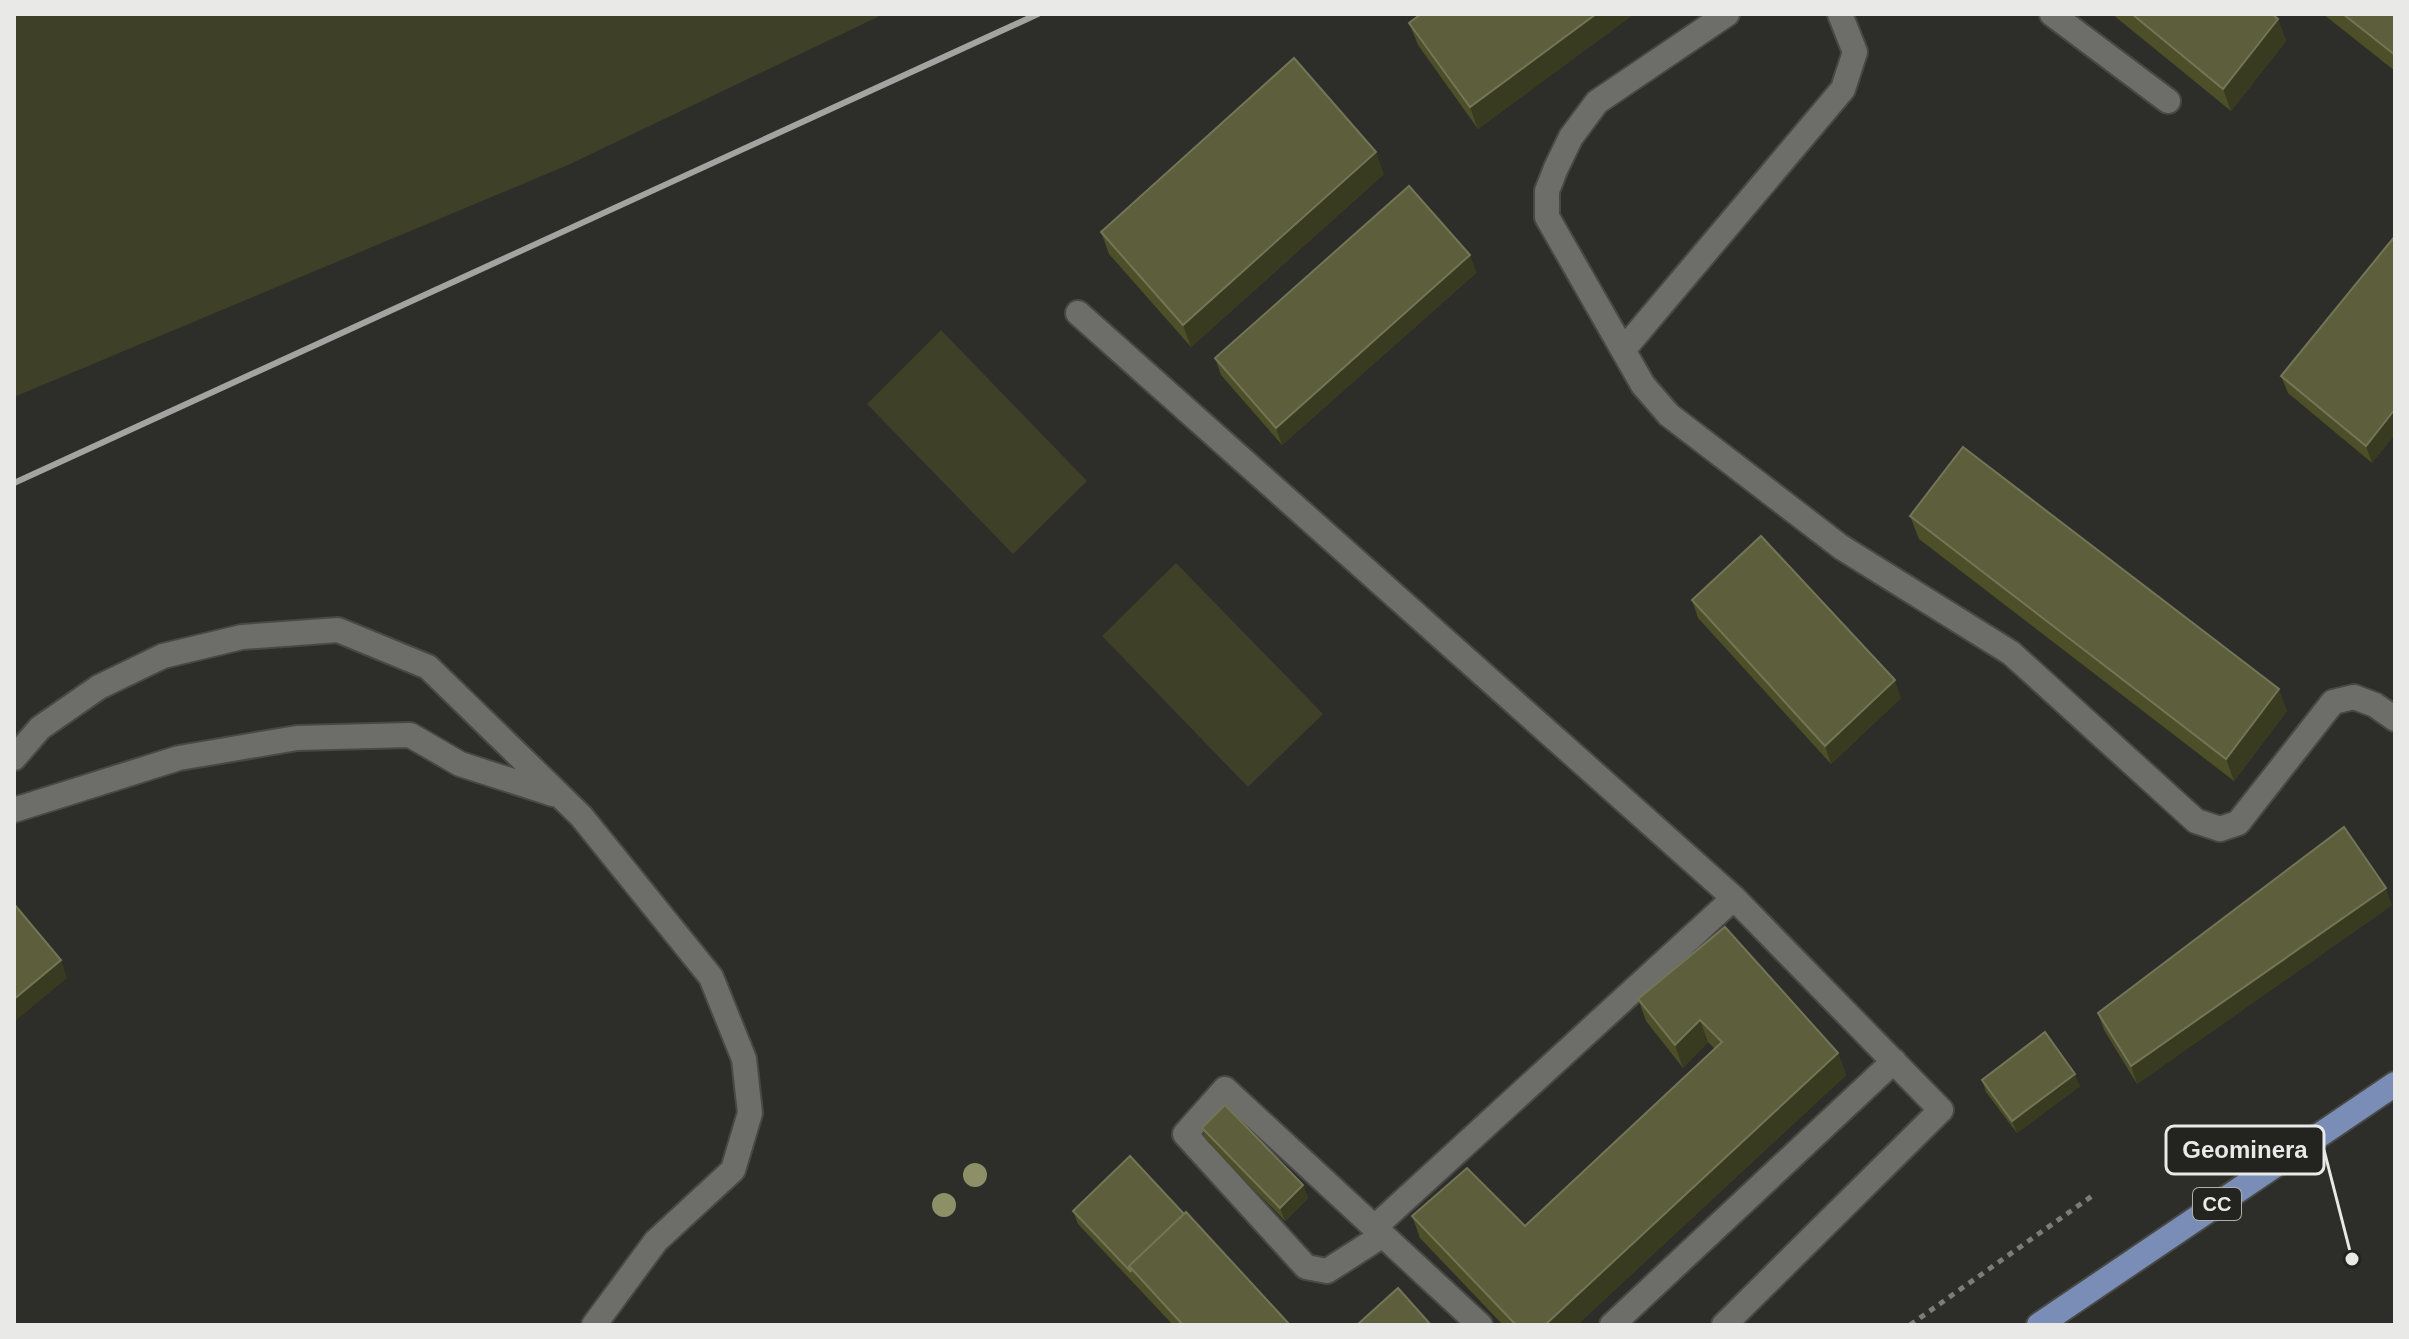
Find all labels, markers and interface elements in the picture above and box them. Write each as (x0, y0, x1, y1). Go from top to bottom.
callout: Geominera (2166, 1126, 2324, 1174)
text: Geominera (2182, 1136, 2308, 1163)
road number: CC (2193, 1188, 2241, 1220)

